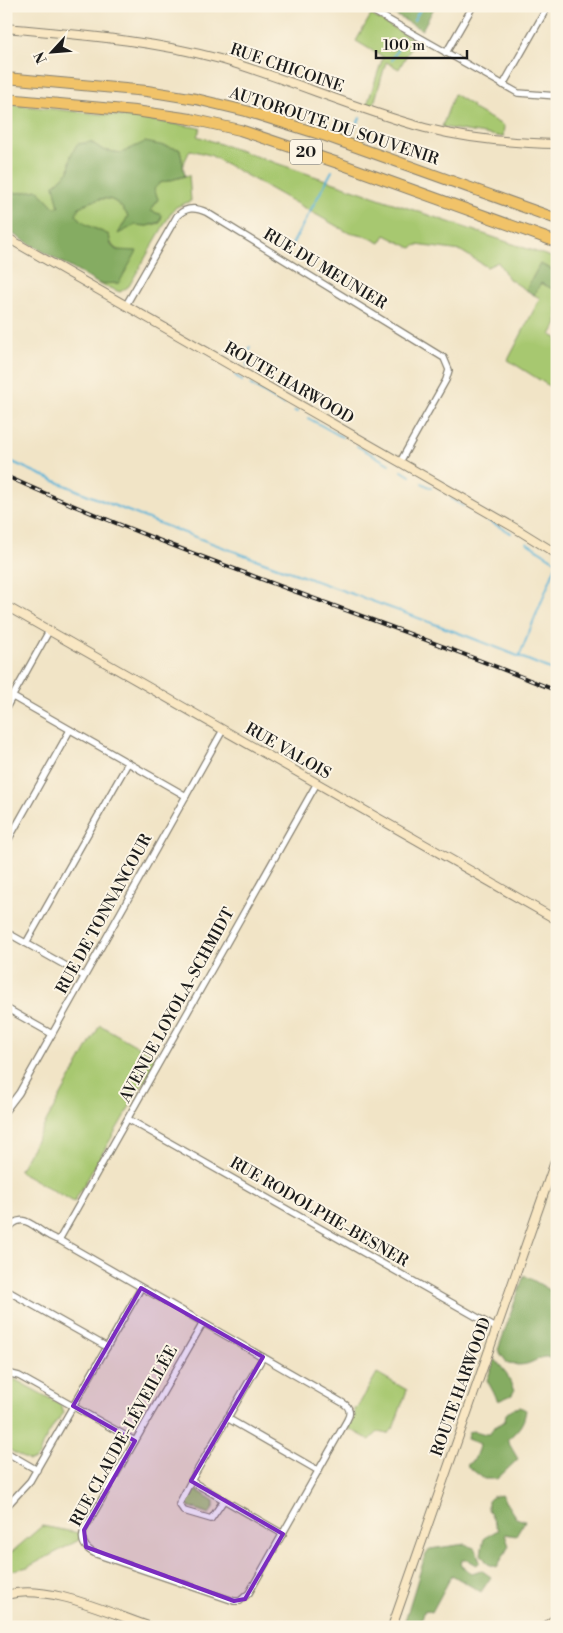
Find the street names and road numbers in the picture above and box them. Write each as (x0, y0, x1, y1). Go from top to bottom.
street label: RUE CHICOINE (227, 39, 347, 97)
street label: AUTOROUTE DU SOUVENIR (226, 82, 442, 170)
road number: 20 (290, 140, 322, 164)
street label: RUE DU MEUNIER (260, 224, 391, 314)
street label: ROUTE HARWOOD (221, 338, 357, 428)
street label: RUE VALOIS (242, 718, 334, 784)
street label: RUE DE TONNANCOUR (52, 830, 157, 998)
street label: AVENUE LOYOLA-SCHMIDT (115, 904, 239, 1107)
street label: RUE RODOLPHE-BESNER (226, 1153, 413, 1272)
street label: ROUTE HARWOOD (427, 1315, 495, 1459)
street label: RUE CLAUDE-LÉVEILLÉE (64, 1341, 182, 1530)

